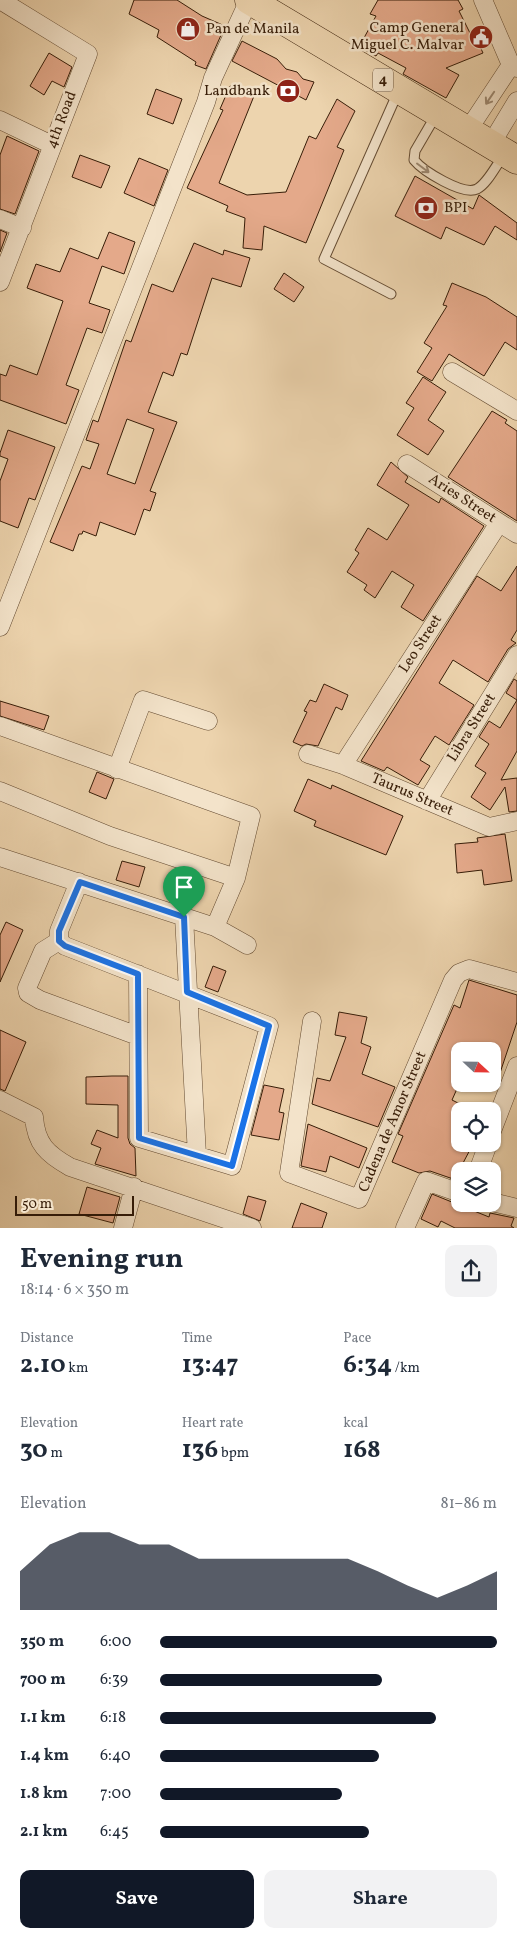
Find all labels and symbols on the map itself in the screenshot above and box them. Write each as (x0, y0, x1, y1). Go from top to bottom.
shop icon: Pan de Manila (175, 16, 201, 42)
place label: Camp General Miguel C. Malvar (351, 18, 464, 56)
place label: Pan de Manila (206, 19, 300, 40)
public building icon: Camp General Miguel C. Malvar (468, 24, 494, 50)
road number: 4 (373, 68, 393, 92)
bank icon: Landbank (275, 78, 301, 104)
place label: Landbank (204, 81, 270, 102)
street label: 4th Road (41, 88, 83, 152)
one-way arrow (485, 90, 495, 104)
one-way arrow (417, 162, 430, 173)
bank icon: BPI (413, 195, 439, 221)
place label: BPI (444, 198, 467, 219)
street label: Aries Street (424, 469, 500, 529)
street label: Leo Street (394, 611, 448, 677)
street label: Libra Street (443, 690, 501, 766)
street label: Taurus Street (368, 768, 456, 822)
pin (163, 866, 205, 917)
north arrow (451, 1042, 501, 1092)
street label: Cadena de Amor Street (354, 1048, 432, 1196)
scale bar (15, 1193, 134, 1216)

